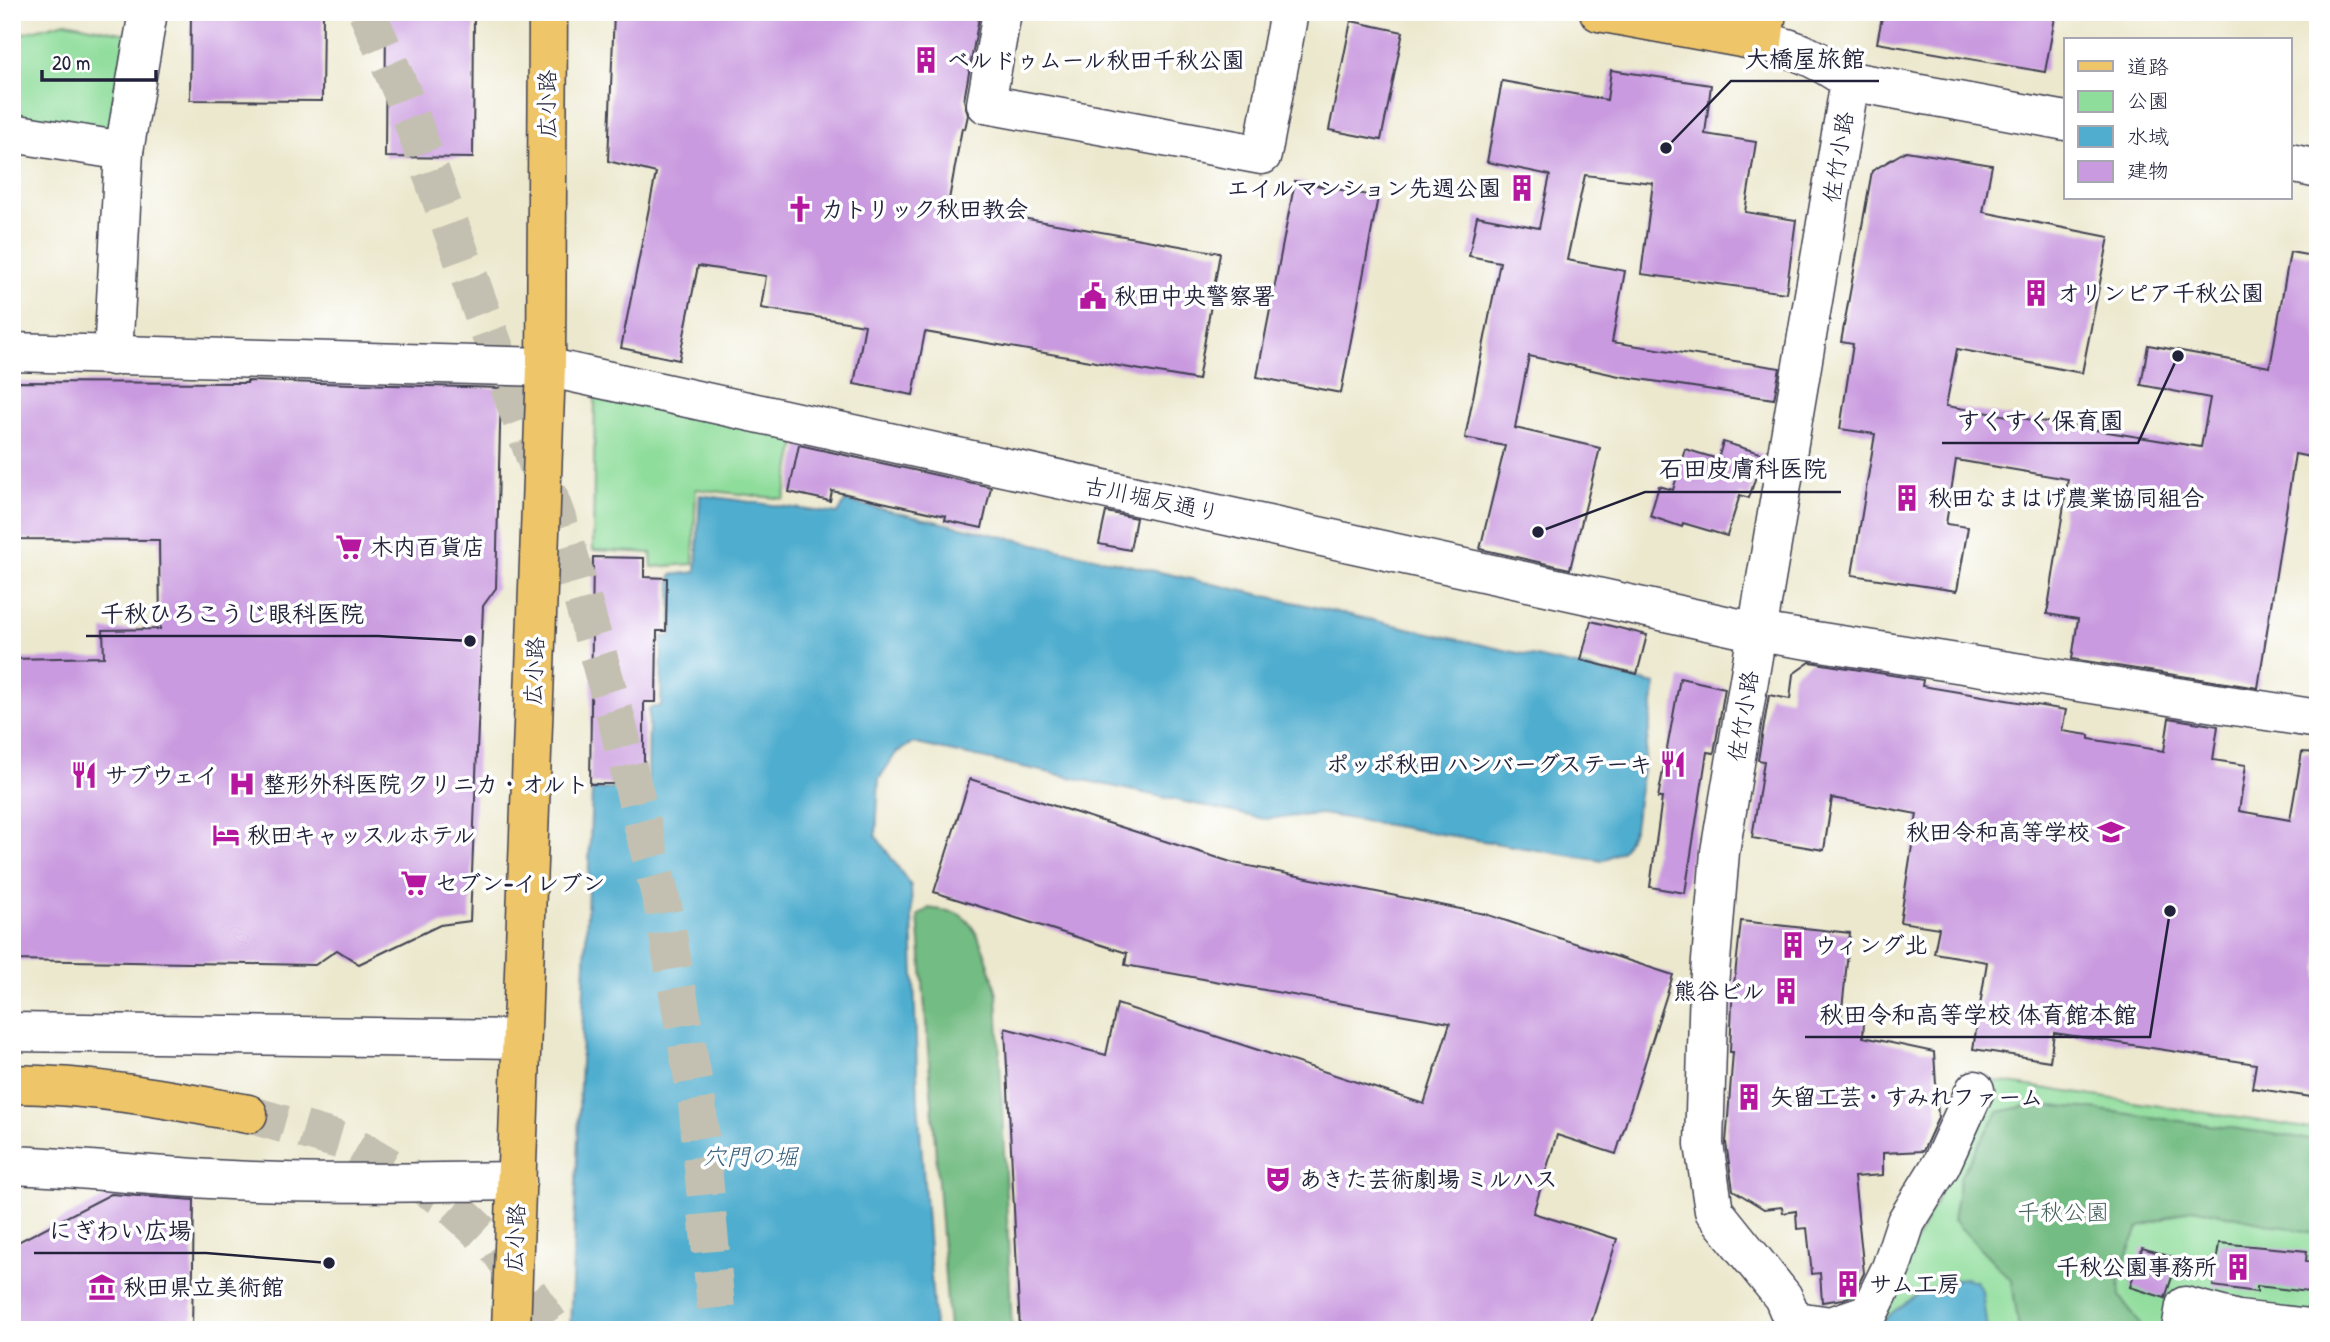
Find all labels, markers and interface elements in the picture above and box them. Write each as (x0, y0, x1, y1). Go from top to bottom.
callout: 大橋屋旅館 (1731, 36, 1879, 81)
scale bar (42, 38, 156, 82)
legend (2064, 38, 2292, 200)
text: 大橋屋旅館 (1745, 42, 1865, 74)
place label: ベルドゥムール秋田千秋公園 (947, 44, 1245, 75)
building icon: ベルドゥムール秋田千秋公園 (911, 45, 941, 75)
text: 20 m (52, 48, 90, 77)
text: 道路 (2127, 52, 2169, 81)
street label: 広小路 (531, 70, 562, 139)
text: 公園 (2127, 86, 2169, 115)
street label: 佐竹小路 (1815, 109, 1860, 205)
text: 水域 (2127, 122, 2169, 151)
text: 建物 (2127, 156, 2169, 185)
place label: エイルマンション先週公園 (1226, 172, 1501, 203)
building icon: エイルマンション先週公園 (1507, 173, 1537, 203)
place label: カトリック秋田教会 (821, 193, 1028, 224)
church icon: カトリック秋田教会 (785, 194, 815, 224)
place label: オリンピア千秋公園 (2057, 277, 2264, 308)
building icon: オリンピア千秋公園 (2021, 278, 2051, 308)
place label: 秋田中央警察署 (1114, 280, 1275, 311)
public building icon: 秋田中央警察署 (1078, 281, 1108, 311)
callout: すくすく保育園 (1942, 398, 2138, 443)
text: すくすく保育園 (1956, 404, 2124, 436)
callout: 石田皮膚科医院 (1645, 447, 1841, 492)
text: 石田皮膚科医院 (1659, 452, 1827, 484)
street label: 古川堀反通り (1081, 469, 1223, 528)
place label: 秋田なまはげ農業協同組合 (1928, 482, 2204, 513)
building icon: 秋田なまはげ農業協同組合 (1892, 483, 1922, 513)
place label: 木内百貨店 (370, 531, 485, 562)
supermarket icon: 木内百貨店 (334, 532, 364, 562)
callout: 千秋ひろこうじ眼科医院 (86, 591, 378, 636)
text: 千秋ひろこうじ眼科医院 (100, 597, 364, 629)
street label: 広小路 (517, 636, 550, 706)
street label: 佐竹小路 (1720, 668, 1765, 764)
place label: ポッポ秋田 ハンバーグステーキ (1326, 748, 1652, 779)
restaurant icon: ポッポ秋田 ハンバーグステーキ (1658, 749, 1688, 779)
place label: サブウェイ (105, 759, 218, 790)
restaurant icon: サブウェイ (69, 760, 99, 790)
place label: 整形外科医院 クリニカ・オルト (263, 768, 589, 799)
hospital icon: 整形外科医院 クリニカ・オルト (227, 769, 257, 799)
place label: 秋田令和高等学校 (1906, 816, 2090, 847)
school or university icon: 秋田令和高等学校 (2096, 817, 2126, 847)
place label: 秋田キャッスルホテル (247, 819, 476, 850)
hotel icon: 秋田キャッスルホテル (211, 820, 241, 850)
place label: セブン-イレブン (435, 867, 605, 898)
supermarket icon: セブン-イレブン (399, 868, 429, 898)
place label: ウィング北 (1814, 929, 1928, 960)
building icon: ウィング北 (1778, 930, 1808, 960)
place label: 熊谷ビル (1673, 975, 1765, 1006)
building icon: 熊谷ビル (1771, 976, 1801, 1006)
callout: 秋田令和高等学校 体育館本館 (1805, 992, 2150, 1037)
text: 秋田令和高等学校 体育館本館 (1819, 998, 2137, 1030)
place label: 矢留工芸・すみれファーム (1770, 1081, 2043, 1112)
building icon: 矢留工芸・すみれファーム (1734, 1082, 1764, 1112)
water label: 穴門の堀 (702, 1140, 800, 1172)
place label: あきた芸術劇場 ミルハス (1299, 1163, 1558, 1194)
theatre icon: あきた芸術劇場 ミルハス (1263, 1164, 1293, 1194)
park label: 千秋公園 (2017, 1196, 2109, 1227)
street label: 広小路 (498, 1203, 531, 1273)
callout: にぎわい広場 (34, 1208, 206, 1253)
text: にぎわい広場 (48, 1214, 192, 1246)
place label: 千秋公園事務所 (2056, 1251, 2217, 1282)
building icon: 千秋公園事務所 (2223, 1252, 2253, 1282)
place label: サム工房 (1869, 1268, 1960, 1299)
building icon: サム工房 (1833, 1269, 1863, 1299)
place label: 秋田県立美術館 (123, 1271, 284, 1302)
museum icon: 秋田県立美術館 (87, 1272, 117, 1302)

